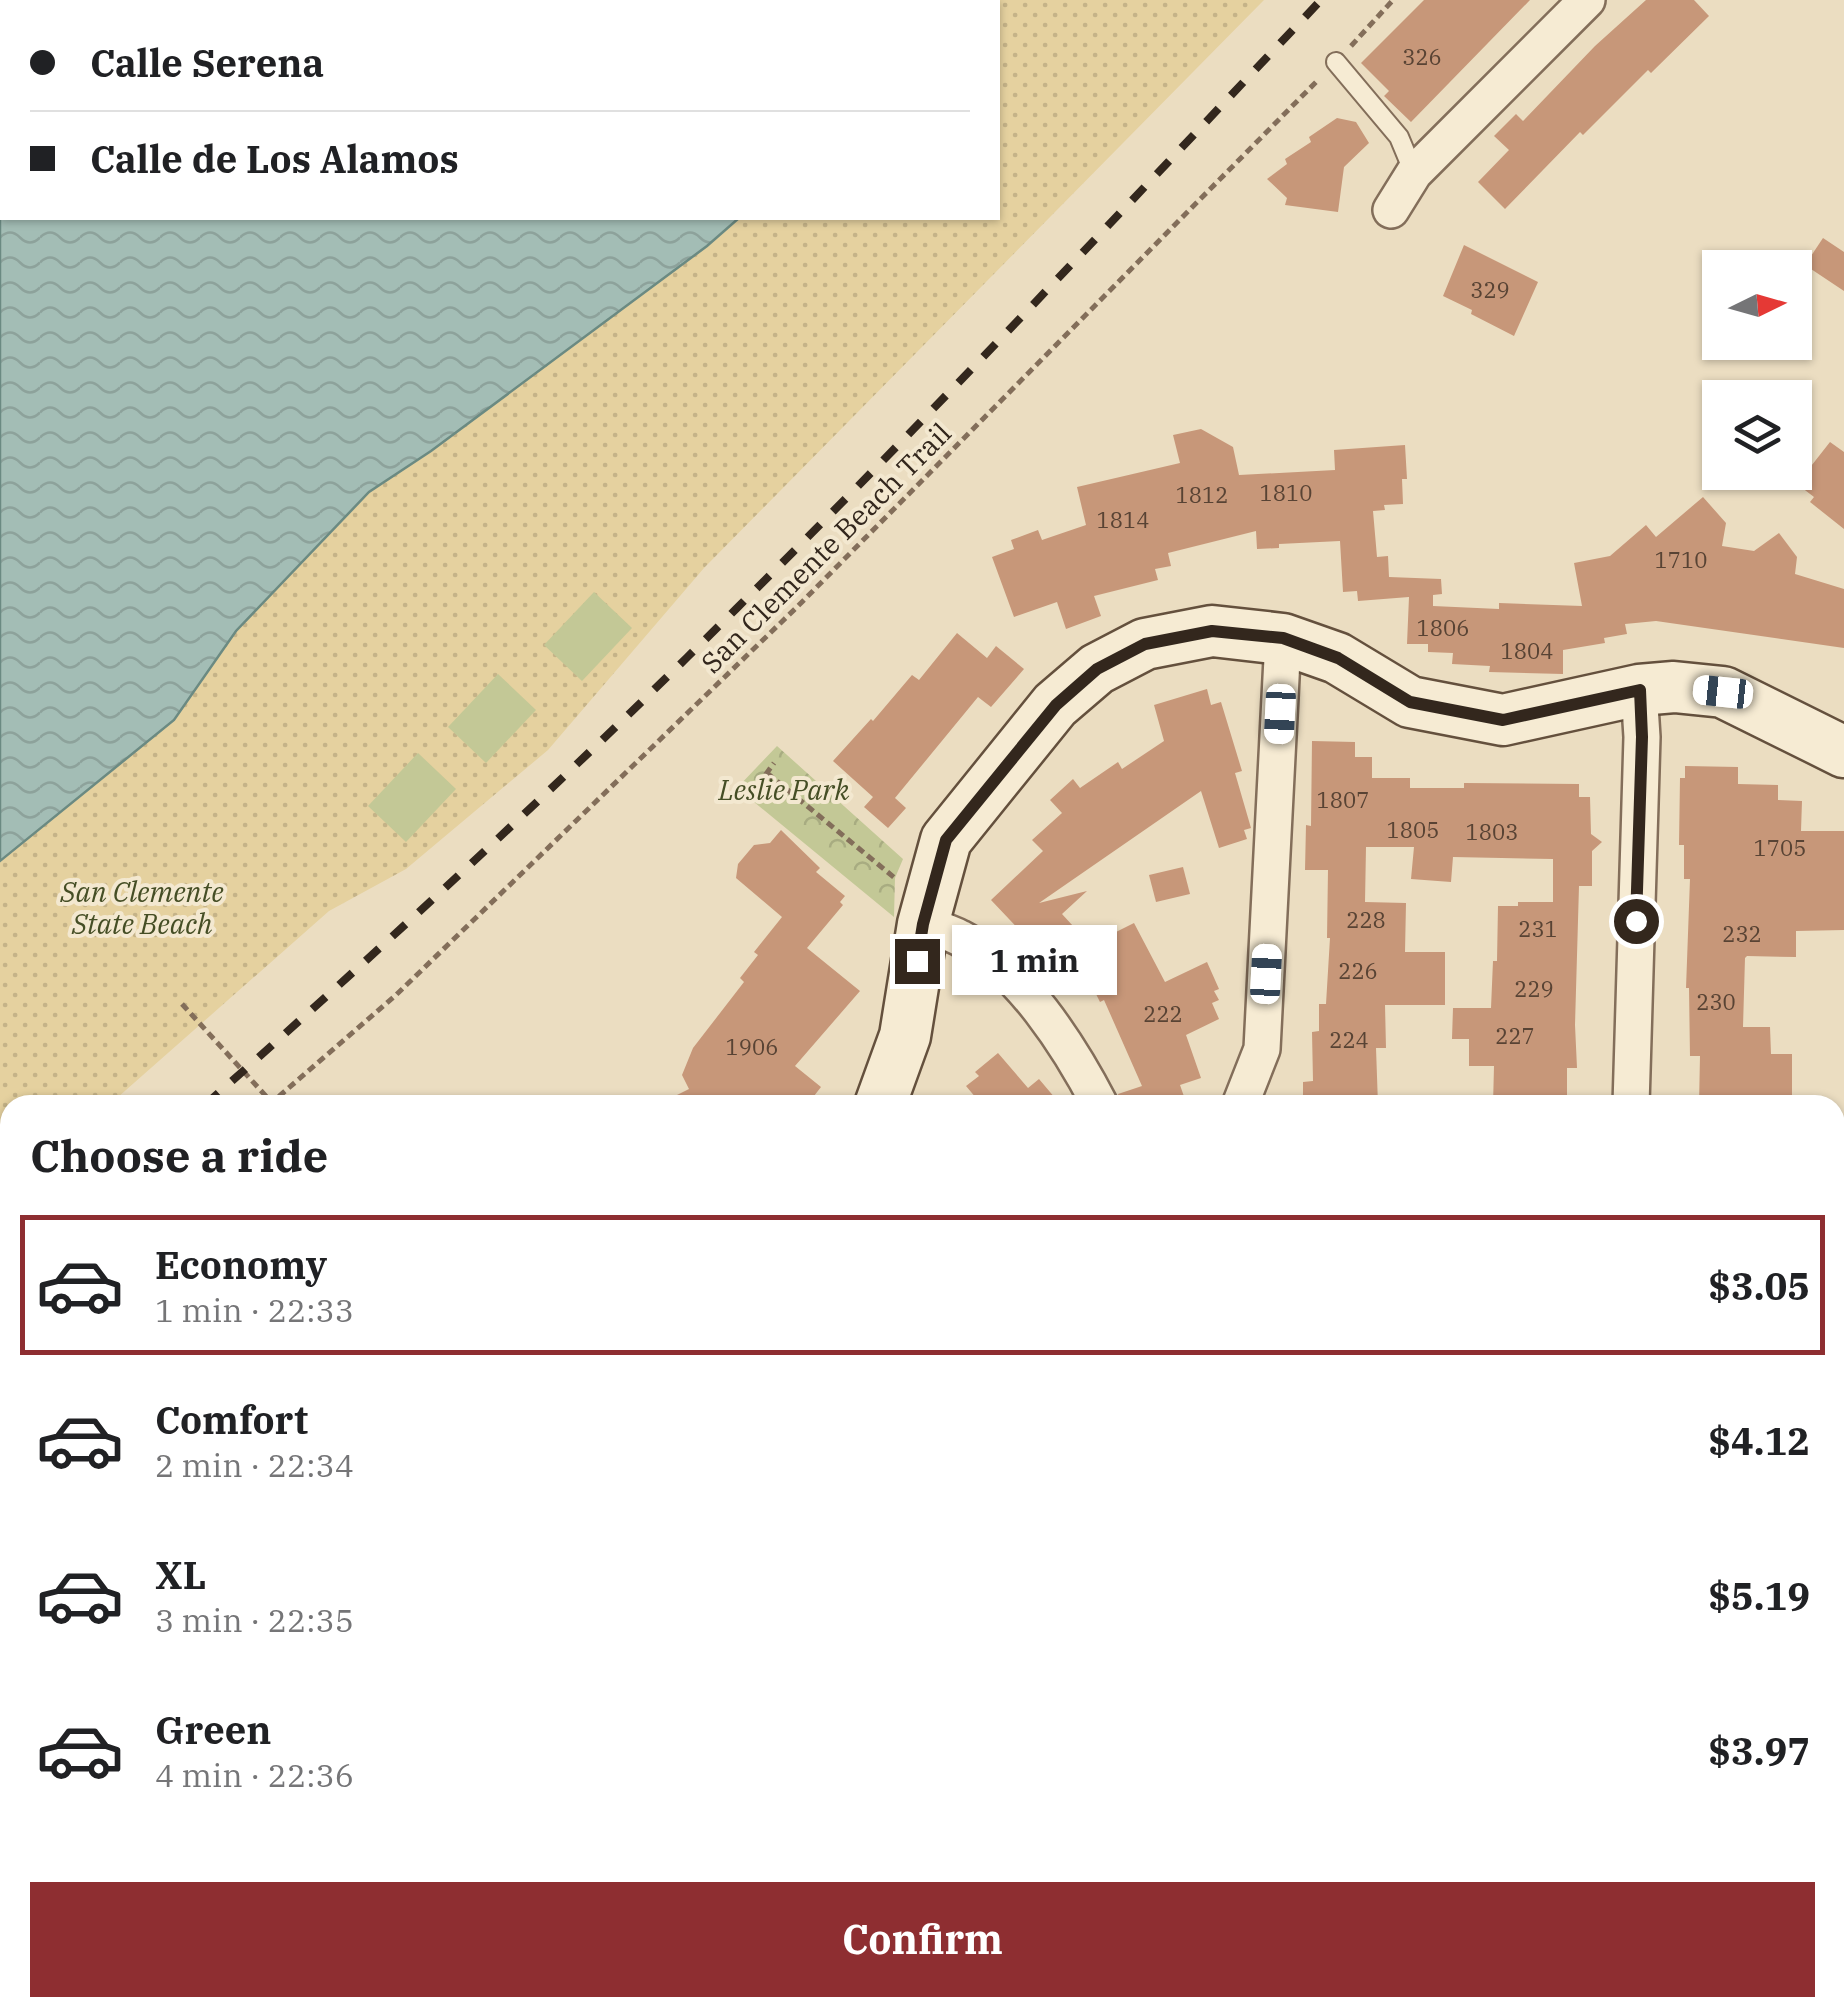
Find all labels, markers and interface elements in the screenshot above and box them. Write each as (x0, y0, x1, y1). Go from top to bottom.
text: Calle Serena (90, 38, 324, 87)
house number: 326 (1402, 42, 1442, 71)
text: Calle de Los Alamos (90, 134, 459, 183)
north arrow (1702, 250, 1812, 360)
map controls (1702, 250, 1812, 490)
house number: 329 (1470, 275, 1510, 304)
button: layers (1702, 380, 1812, 490)
street label: San Clemente Beach Trail (693, 415, 959, 681)
house number: 1810 (1260, 478, 1312, 507)
house number: 1812 (1176, 480, 1228, 509)
house number: 1814 (1097, 505, 1149, 534)
house number: 1710 (1655, 545, 1707, 574)
house number: 1806 (1417, 613, 1469, 642)
house number: 1804 (1501, 636, 1553, 665)
car (1692, 674, 1754, 710)
car (1263, 683, 1297, 745)
park label: Leslie Park (718, 771, 850, 808)
house number: 1807 (1317, 785, 1369, 814)
house number: 1805 (1387, 815, 1439, 844)
house number: 1803 (1466, 817, 1518, 846)
house number: 1705 (1754, 833, 1806, 862)
park label: San Clemente State Beach (59, 873, 224, 942)
route start (1614, 899, 1659, 944)
house number: 228 (1346, 905, 1386, 934)
house number: 231 (1518, 914, 1558, 943)
house number: 232 (1722, 919, 1762, 948)
callout: 1 min (952, 926, 1117, 996)
route end (895, 939, 940, 984)
text: 1 min (990, 939, 1079, 981)
car (1249, 943, 1283, 1005)
house number: 226 (1338, 956, 1378, 985)
house number: 229 (1514, 974, 1554, 1003)
house number: 230 (1696, 987, 1736, 1016)
house number: 222 (1143, 999, 1183, 1028)
house number: 227 (1495, 1021, 1535, 1050)
house number: 224 (1329, 1025, 1369, 1054)
house number: 1906 (726, 1032, 778, 1061)
text: Choose a ride (30, 1126, 328, 1184)
icon: car (35, 1240, 125, 1330)
text: Economy (155, 1240, 327, 1289)
text: $3.05 (1708, 1261, 1810, 1310)
text: 1 min · 22:33 (155, 1289, 354, 1331)
icon: car (35, 1395, 125, 1485)
text: Comfort (155, 1395, 308, 1444)
text: $4.12 (1708, 1416, 1810, 1465)
text: 2 min · 22:34 (155, 1444, 354, 1486)
icon: car (35, 1550, 125, 1640)
text: XL (155, 1550, 206, 1599)
text: $5.19 (1708, 1571, 1810, 1620)
text: 3 min · 22:35 (155, 1599, 354, 1641)
icon: car (35, 1705, 125, 1795)
text: Green (155, 1705, 271, 1754)
text: $3.97 (1708, 1726, 1810, 1775)
text: 4 min · 22:36 (155, 1754, 354, 1796)
button: Confirm (30, 1882, 1815, 1997)

